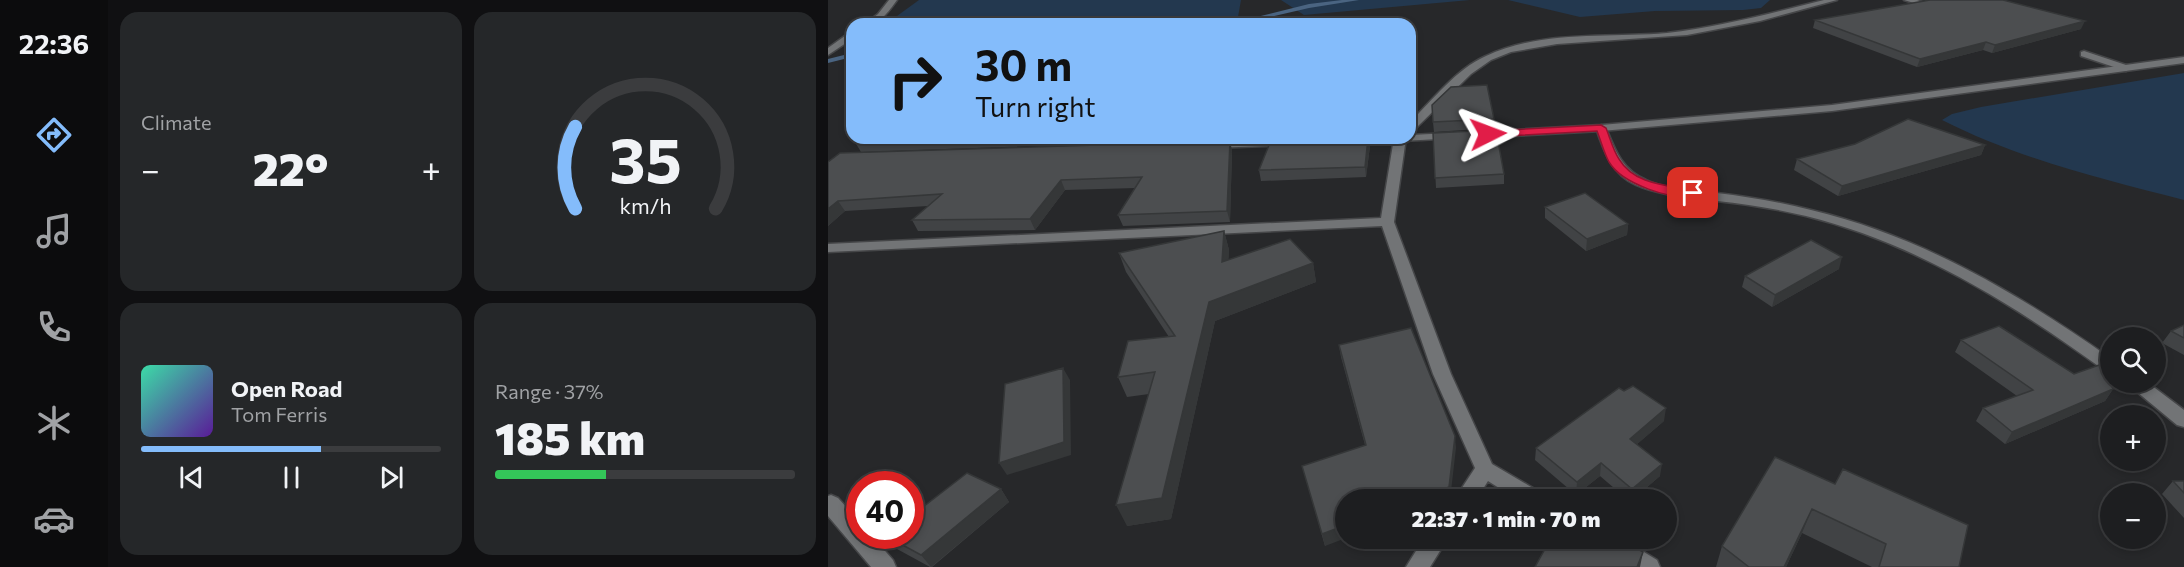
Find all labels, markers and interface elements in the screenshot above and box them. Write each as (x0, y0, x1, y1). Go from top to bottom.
text: 22:36 (19, 27, 89, 60)
text: 30 m (975, 38, 1072, 90)
icon: right (876, 42, 954, 120)
text: Turn right (975, 90, 1095, 123)
position arrow (1456, 102, 1520, 166)
text: Climate (141, 110, 211, 134)
icon: directions (33, 114, 75, 156)
text: 35 (609, 120, 681, 196)
text: 22° (253, 140, 329, 195)
text: − (141, 148, 160, 189)
text: + (422, 148, 441, 189)
pin (1667, 167, 1718, 218)
icon: arrive (1676, 176, 1709, 209)
text: km/h (619, 192, 671, 218)
icon: music (33, 210, 75, 252)
icon: phone (33, 306, 75, 348)
map controls (2100, 327, 2166, 549)
button: search (2100, 327, 2166, 393)
text: Open Road (231, 375, 342, 402)
text: Range · 37% (495, 379, 603, 403)
icon: climate (33, 402, 75, 444)
text: Tom Ferris (231, 402, 327, 426)
button: + (2100, 405, 2166, 471)
text: 185 km (495, 409, 645, 464)
icon: previous (175, 461, 208, 494)
icon: pause (275, 461, 308, 494)
icon: next (375, 461, 408, 494)
speed limit sign: 40 (846, 471, 924, 549)
button: − (2100, 483, 2166, 549)
icon: car (33, 498, 75, 540)
text: 22:37 · 1 min · 70 m (1412, 505, 1600, 532)

